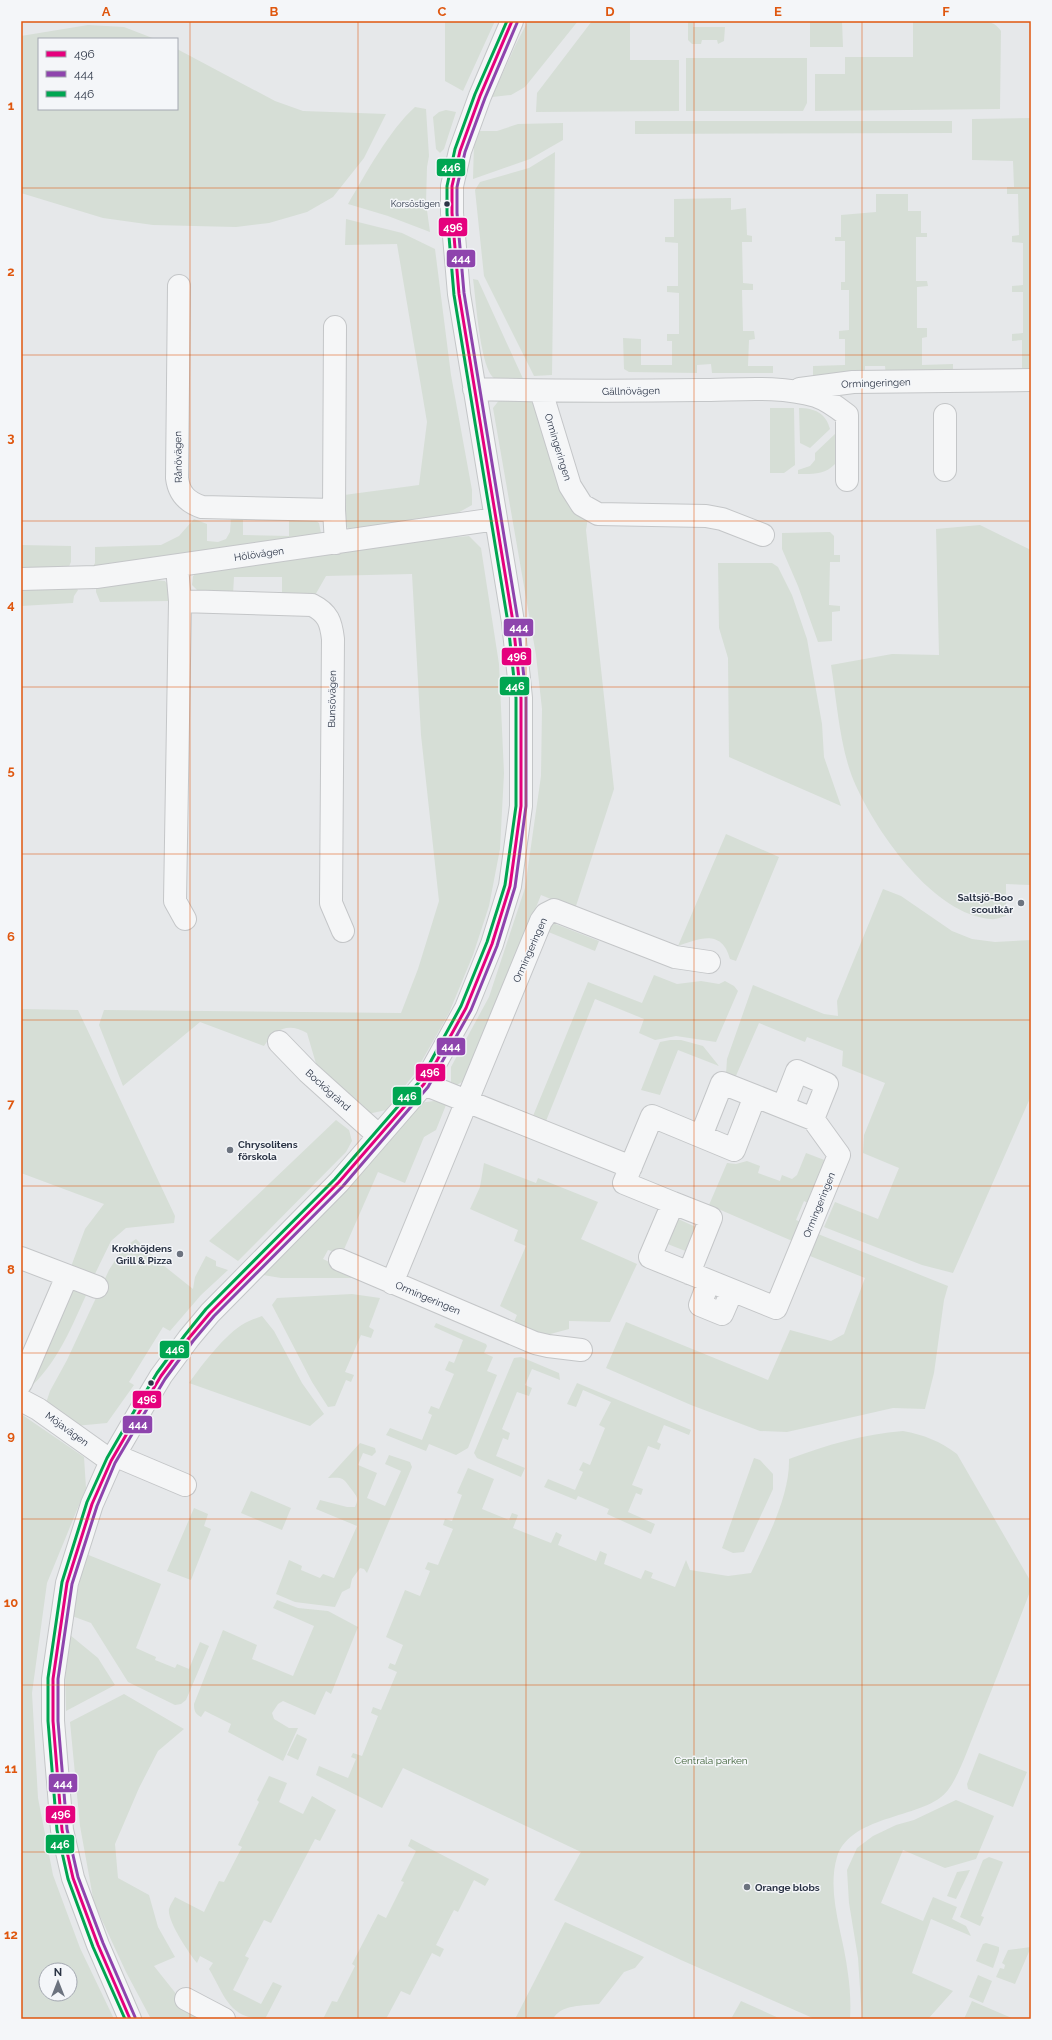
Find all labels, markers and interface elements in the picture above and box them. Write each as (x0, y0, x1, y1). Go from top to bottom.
text: A (102, 4, 111, 19)
text: B (270, 4, 279, 19)
text: C (438, 4, 447, 19)
text: D (605, 4, 615, 19)
text: E (774, 4, 782, 19)
text: F (942, 4, 950, 19)
legend (38, 38, 178, 110)
text: 496 (74, 47, 95, 61)
text: 444 (74, 67, 94, 81)
text: 446 (74, 87, 94, 101)
text: 1 (8, 98, 15, 113)
line badge: 446 (436, 158, 466, 177)
text: 446 (441, 161, 461, 174)
place label: Korsöstigen (391, 199, 440, 209)
marker: Korsöstigen (442, 199, 452, 209)
line badge: 496 (438, 217, 468, 237)
text: 496 (443, 221, 463, 234)
line badge: 444 (446, 249, 476, 268)
text: 444 (452, 252, 470, 265)
text: 2 (7, 264, 15, 279)
street label: Ormingeringen (841, 376, 911, 390)
street label: Gällnövägen (602, 385, 660, 397)
street label: Ormingeringen (543, 412, 573, 482)
text: 3 (7, 430, 15, 445)
street label: Rånövägen (172, 431, 184, 483)
street label: Hölövägen (233, 545, 285, 563)
text: 4 (7, 597, 15, 612)
line badge: 444 (503, 618, 534, 637)
text: 444 (510, 621, 528, 634)
line badge: 496 (501, 647, 532, 666)
text: 496 (507, 650, 527, 663)
street label: Bunsövägen (326, 670, 338, 728)
line badge: 446 (499, 676, 530, 696)
text: 446 (505, 680, 525, 693)
text: 5 (7, 763, 15, 778)
place label: Saltsjö-Boo scoutkår (957, 892, 1013, 915)
marker: Saltsjö-Boo scoutkår (1016, 898, 1026, 908)
street label: Ormingeringen (511, 916, 549, 984)
text: 6 (7, 929, 15, 944)
line badge: 444 (436, 1037, 466, 1056)
text: 444 (442, 1040, 460, 1053)
line badge: 496 (415, 1063, 446, 1082)
text: 496 (420, 1066, 440, 1079)
street label: Bockögränd (303, 1067, 353, 1113)
line badge: 446 (392, 1086, 422, 1106)
text: 446 (397, 1090, 417, 1103)
text: 7 (7, 1096, 15, 1111)
place label: Chrysolitens förskola (238, 1139, 298, 1162)
marker: Chrysolitens förskola (225, 1145, 235, 1155)
street label: Ormingeringen (801, 1171, 837, 1239)
place label: Krokhöjdens Grill & Pizza (112, 1243, 172, 1266)
marker: Krokhöjdens Grill & Pizza (175, 1249, 185, 1259)
text: 8 (7, 1262, 15, 1277)
street label: Ormingeringen (394, 1279, 462, 1317)
line badge: 446 (159, 1340, 190, 1359)
text: 446 (165, 1343, 185, 1356)
unlabelled marker (146, 1378, 156, 1388)
line badge: 496 (132, 1390, 162, 1409)
text: 496 (137, 1393, 157, 1406)
street label: Möjavägen (43, 1410, 91, 1448)
line badge: 444 (122, 1415, 153, 1434)
text: 444 (129, 1418, 147, 1431)
text: 9 (7, 1428, 15, 1443)
text: 10 (4, 1595, 18, 1610)
park label: Centrala parken (674, 1755, 748, 1766)
text: 11 (5, 1761, 18, 1776)
line badge: 444 (48, 1773, 78, 1793)
text: 444 (54, 1777, 72, 1790)
line badge: 496 (45, 1805, 76, 1824)
text: 496 (51, 1808, 71, 1821)
line badge: 446 (45, 1834, 75, 1854)
text: 446 (50, 1838, 70, 1851)
marker: Orange blobs (742, 1882, 752, 1892)
place label: Orange blobs (755, 1882, 820, 1893)
text: 12 (4, 1927, 18, 1942)
north arrow (38, 1962, 78, 2002)
text: N (54, 1966, 62, 1979)

